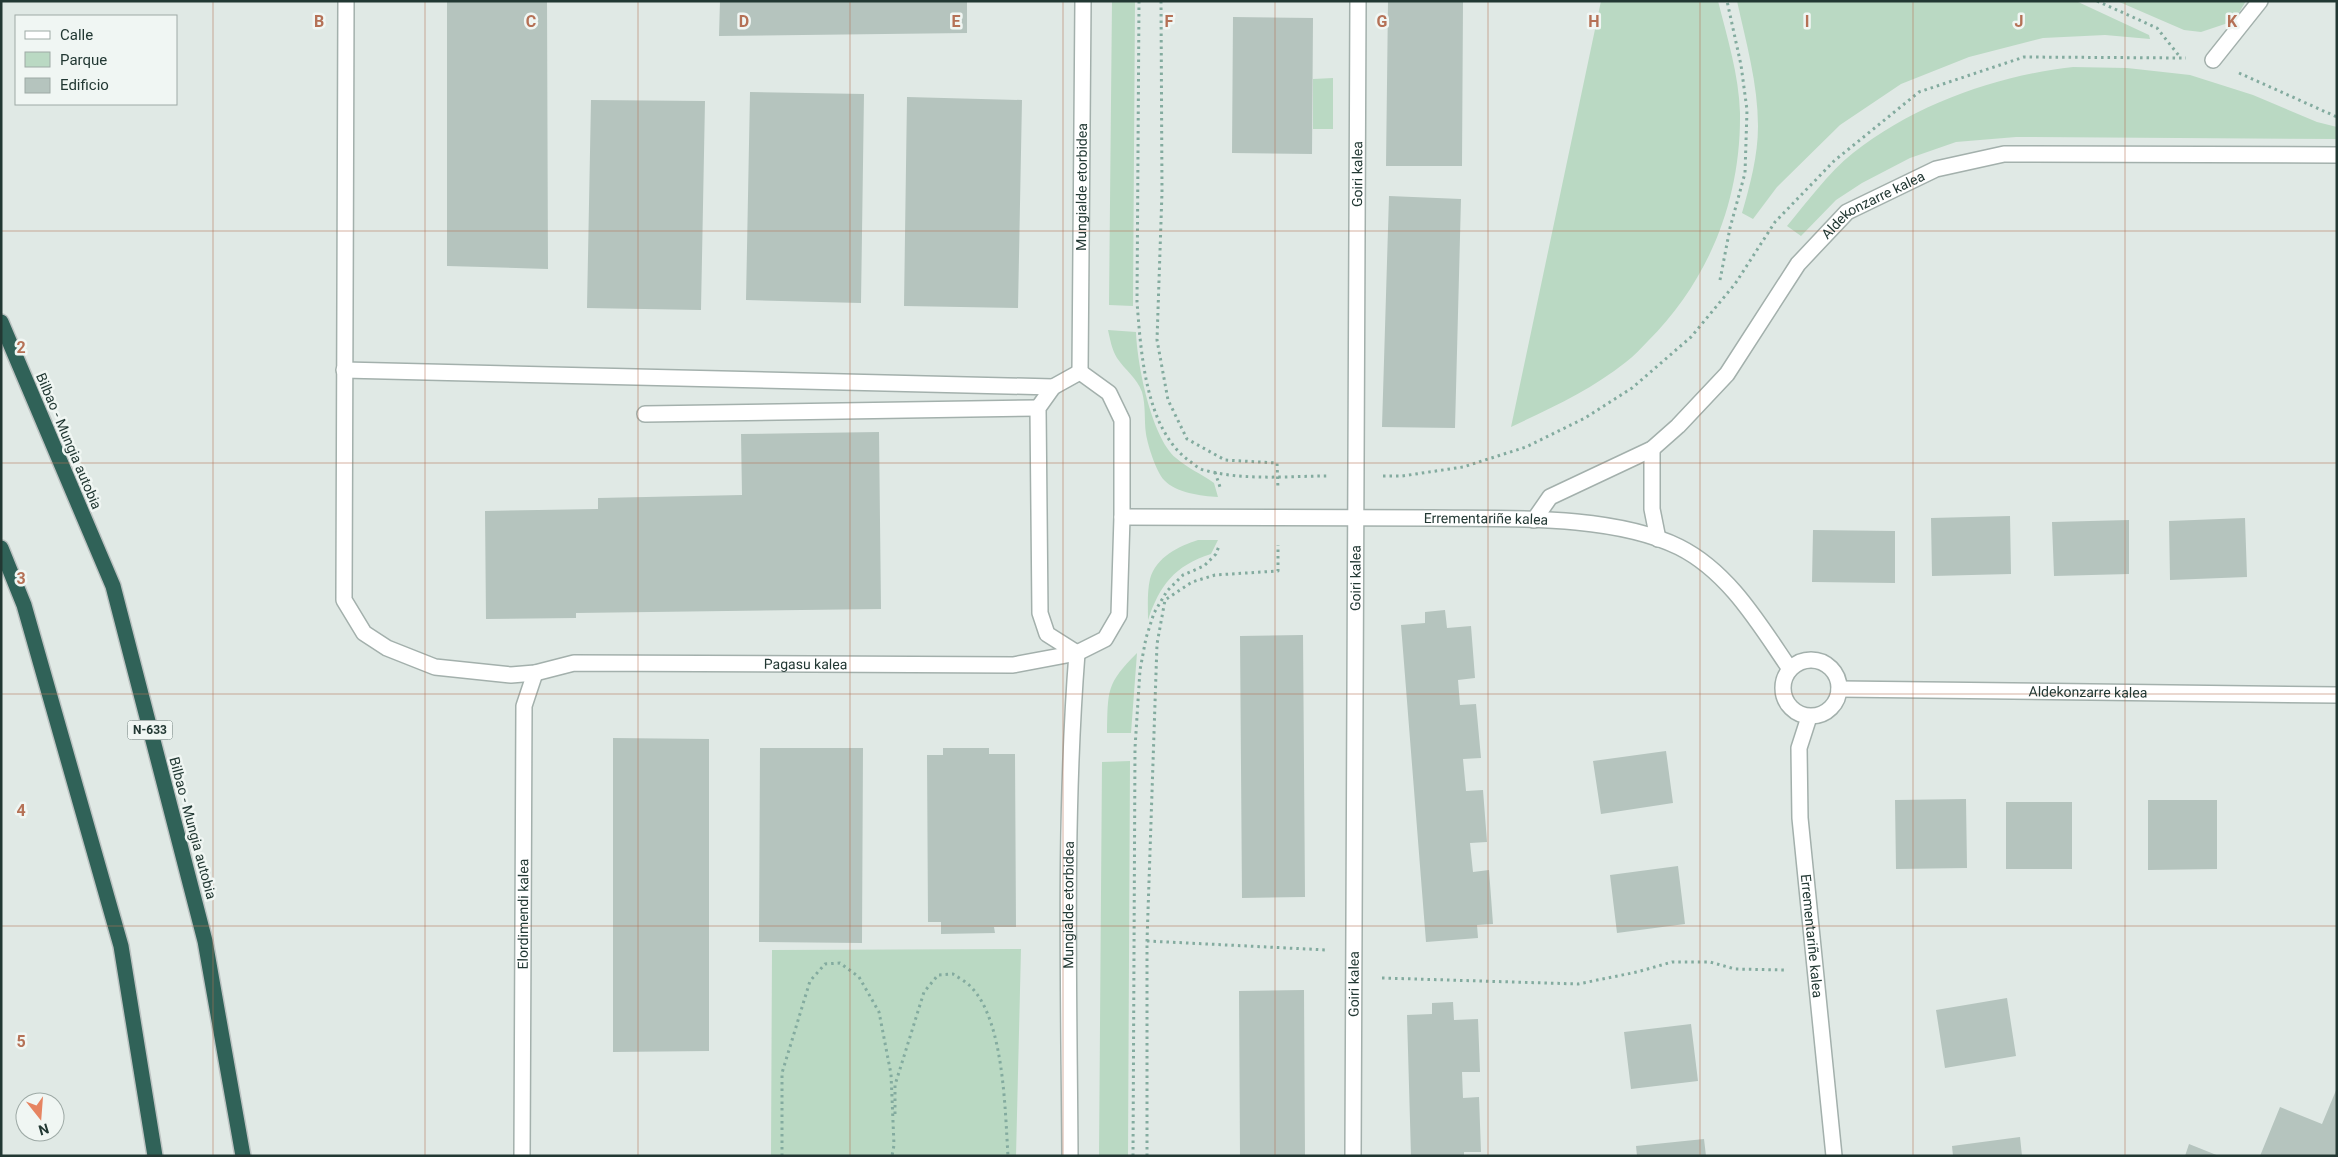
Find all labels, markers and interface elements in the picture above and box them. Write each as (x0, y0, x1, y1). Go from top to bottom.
text: B (314, 12, 324, 31)
text: C (526, 12, 536, 31)
text: D (739, 12, 749, 31)
text: E (952, 12, 961, 31)
text: F (1165, 12, 1174, 31)
text: G (1377, 12, 1388, 31)
text: H (1588, 12, 1600, 31)
text: I (1805, 12, 1809, 31)
text: J (2015, 12, 2023, 31)
text: K (2227, 12, 2238, 31)
legend (15, 15, 178, 105)
text: Calle (60, 26, 93, 44)
text: Parque (60, 51, 107, 69)
text: Edificio (60, 76, 109, 94)
street label: Mungialde etorbidea (1073, 123, 1090, 251)
street label: Goiri kalea (1349, 141, 1365, 207)
street label: Aldekonzarre kalea (1818, 168, 1927, 242)
text: 2 (16, 338, 26, 357)
street label: Bilbao - Mungia autobia (33, 370, 105, 512)
street label: Errementariñe kalea (1424, 510, 1549, 528)
street label: Goiri kalea (1347, 545, 1364, 611)
text: 3 (16, 569, 26, 588)
street label: Pagasu kalea (764, 656, 847, 672)
street label: Aldekonzarre kalea (2028, 683, 2147, 701)
road number: N-633 (128, 720, 172, 740)
street label: Bilbao - Mungia autobia (166, 755, 220, 901)
text: 4 (16, 801, 26, 820)
street label: Mungialde etorbidea (1060, 841, 1077, 969)
street label: Elordimendi kalea (515, 859, 531, 969)
street label: Errementariñe kalea (1798, 873, 1826, 999)
street label: Goiri kalea (1346, 951, 1362, 1017)
text: 5 (16, 1032, 26, 1051)
north arrow (15, 1092, 65, 1142)
text: N (37, 1120, 51, 1139)

